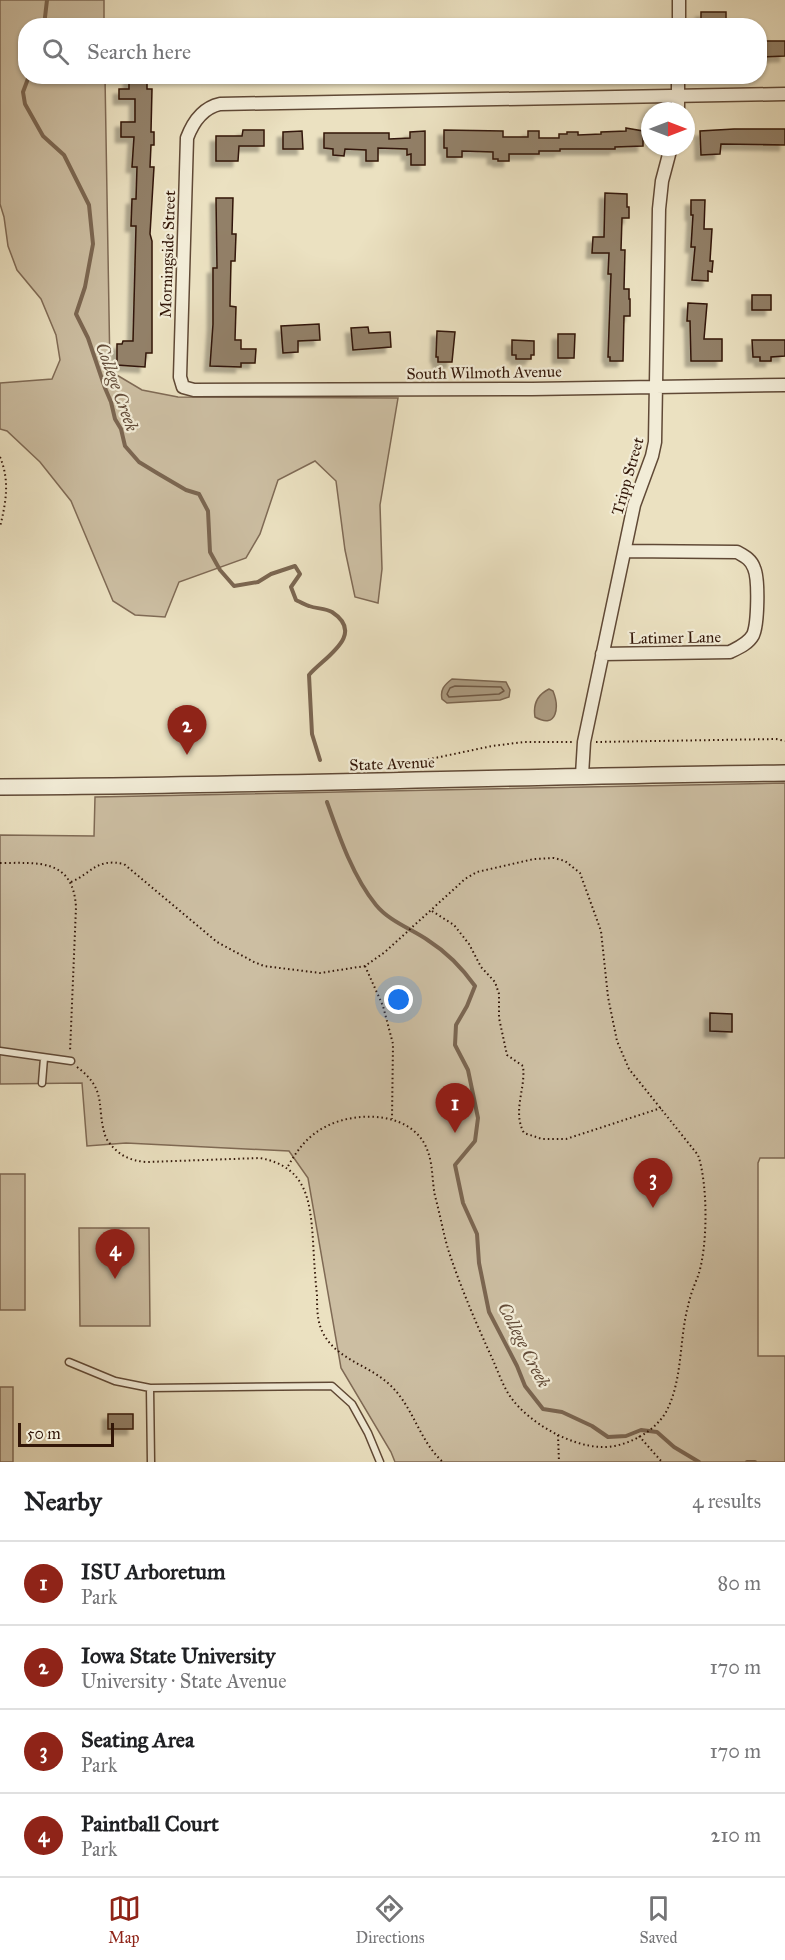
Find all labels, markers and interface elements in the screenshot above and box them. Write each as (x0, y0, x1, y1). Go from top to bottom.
search box (18, 18, 767, 84)
icon: search (39, 35, 72, 68)
text: Search here (87, 38, 191, 65)
north arrow (641, 102, 695, 156)
street label: Morningside Street (156, 190, 180, 318)
water label: College Creek (91, 339, 143, 435)
street label: South Wilmoth Avenue (406, 362, 562, 383)
street label: Tripp Street (607, 435, 648, 517)
street label: Latimer Lane (629, 627, 722, 648)
pin: 2 (168, 706, 207, 755)
street label: State Avenue (349, 753, 435, 774)
your location (384, 985, 413, 1014)
pin: 1 (436, 1084, 474, 1133)
pin: 3 (634, 1158, 672, 1208)
pin: 4 (96, 1230, 134, 1279)
water label: College Creek (493, 1299, 555, 1391)
scale bar (18, 1420, 114, 1448)
text: 50 m (27, 1424, 61, 1443)
text: Nearby (24, 1485, 102, 1517)
text: 4 results (692, 1489, 761, 1513)
text: ISU Arboretum (81, 1558, 225, 1585)
text: 1 (40, 1571, 47, 1595)
text: 80 m (718, 1571, 761, 1595)
text: Park (81, 1585, 117, 1609)
text: Iowa State University (81, 1642, 275, 1669)
text: 2 (39, 1655, 48, 1679)
text: 170 m (710, 1655, 761, 1679)
text: University · State Avenue (81, 1669, 287, 1693)
text: Seating Area (81, 1726, 194, 1753)
text: 3 (40, 1739, 48, 1763)
text: 170 m (710, 1739, 761, 1763)
text: Park (81, 1753, 117, 1777)
text: Paintball Court (81, 1810, 219, 1837)
text: 4 (38, 1823, 49, 1847)
text: 210 m (711, 1823, 761, 1847)
text: Park (81, 1837, 117, 1861)
tab: Map (108, 1892, 141, 1947)
tab: Directions (356, 1892, 424, 1947)
tab: Saved (639, 1892, 677, 1947)

